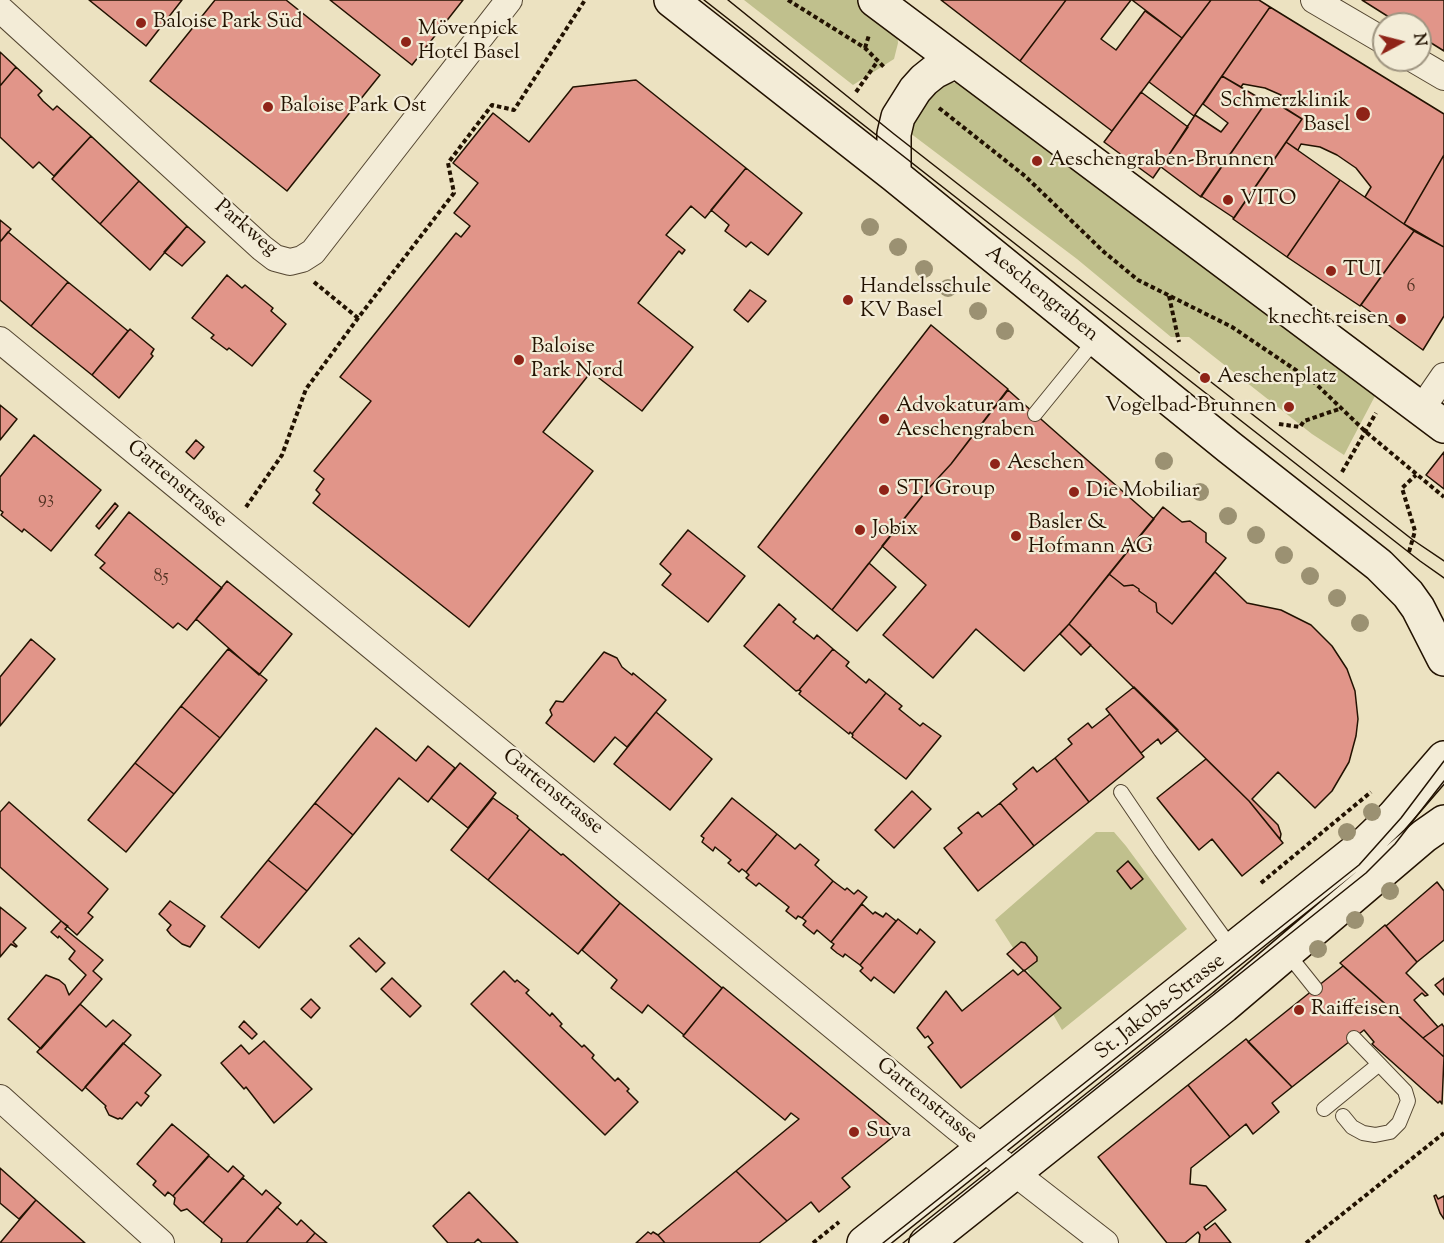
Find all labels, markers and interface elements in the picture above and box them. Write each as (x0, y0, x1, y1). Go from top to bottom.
place label: Baloise Park Süd (153, 10, 303, 36)
north arrow (1372, 12, 1432, 72)
marker: Baloise Park Süd (134, 16, 148, 30)
place label: Mövenpick Hotel Basel (418, 17, 520, 67)
text: N (1406, 32, 1431, 48)
marker: Mövenpick Hotel Basel (399, 35, 413, 49)
place label: Schmerzklinik Basel (1220, 89, 1350, 139)
place label: Baloise Park Ost (280, 94, 426, 120)
marker: Baloise Park Ost (261, 100, 275, 114)
marker: Schmerzklinik Basel (1354, 105, 1372, 123)
place label: Aeschengraben-Brunnen (1049, 148, 1275, 174)
marker: Aeschengraben-Brunnen (1030, 154, 1044, 168)
place label: VITO (1240, 187, 1297, 213)
marker: VITO (1221, 193, 1235, 207)
street label: Parkweg (208, 195, 282, 263)
street label: Aeschengraben (979, 242, 1103, 348)
place label: TUI (1343, 258, 1382, 284)
marker: TUI (1324, 264, 1338, 278)
place label: Handelsschule KV Basel (860, 275, 991, 325)
house number: 6 (1407, 277, 1415, 299)
marker: Handelsschule KV Basel (841, 293, 855, 307)
place label: knecht reisen (1268, 306, 1389, 332)
marker: knecht reisen (1394, 312, 1408, 326)
place label: Baloise Park Nord (531, 335, 623, 385)
marker: Baloise Park Nord (512, 353, 526, 367)
place label: Aeschenplatz (1217, 365, 1337, 391)
marker: Aeschenplatz (1198, 371, 1212, 385)
place label: Advokatur am Aeschengraben (896, 394, 1035, 444)
place label: Vogelbad-Brunnen (1105, 394, 1277, 420)
marker: Vogelbad-Brunnen (1282, 400, 1296, 414)
marker: Advokatur am Aeschengraben (877, 412, 891, 426)
street label: Gartenstrasse (121, 436, 231, 534)
place label: Aeschen (1007, 451, 1085, 477)
marker: Aeschen (988, 457, 1002, 471)
place label: STI Group (896, 477, 995, 503)
place label: Die Mobiliar (1086, 479, 1200, 505)
marker: STI Group (877, 483, 891, 497)
marker: Die Mobiliar (1067, 485, 1081, 499)
house number: 93 (38, 489, 54, 511)
place label: Basler & Hofmann AG (1028, 511, 1153, 561)
place label: Jobix (872, 517, 918, 543)
marker: Jobix (853, 523, 867, 537)
marker: Basler & Hofmann AG (1009, 529, 1023, 543)
house number: 85 (153, 567, 169, 589)
street label: Gartenstrasse (496, 744, 608, 842)
street label: St. Jakobs-Strasse (1091, 949, 1231, 1067)
place label: Raiffeisen (1311, 997, 1400, 1023)
marker: Raiffeisen (1292, 1003, 1306, 1017)
street label: Gartenstrasse (870, 1053, 982, 1151)
place label: Suva (866, 1119, 911, 1145)
marker: Suva (847, 1125, 861, 1139)

